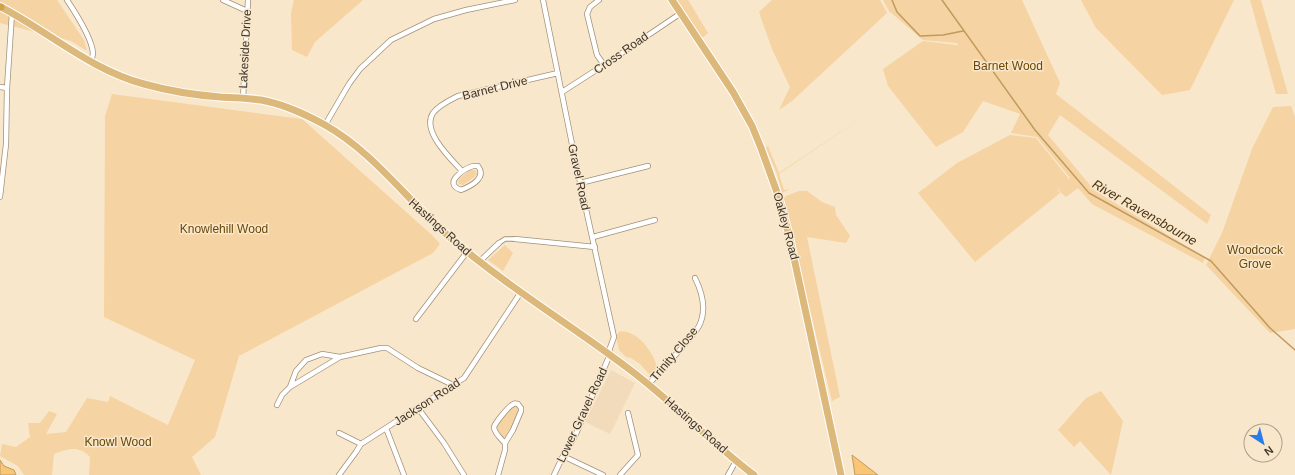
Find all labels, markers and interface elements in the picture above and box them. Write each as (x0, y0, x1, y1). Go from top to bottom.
street label: Lakeside Drive (236, 9, 254, 89)
street label: Cross Road (591, 29, 651, 77)
park label: Barnet Wood (973, 59, 1043, 73)
street label: Barnet Drive (461, 73, 529, 103)
street label: Gravel Road (565, 143, 593, 211)
water label: River Ravensbourne (1090, 176, 1200, 249)
street label: Oakley Road (770, 191, 802, 261)
street label: Hastings Road (406, 195, 474, 259)
park label: Knowlehill Wood (180, 222, 268, 236)
park label: Woodcock Grove (1227, 243, 1284, 271)
street label: Trinity Close (647, 324, 701, 384)
street label: Lower Gravel Road (554, 365, 610, 465)
street label: Jackson Road (391, 375, 463, 429)
street label: Hastings Road (662, 394, 730, 456)
north arrow (1243, 423, 1283, 463)
park label: Knowl Wood (84, 435, 152, 449)
text: N (1262, 444, 1276, 458)

